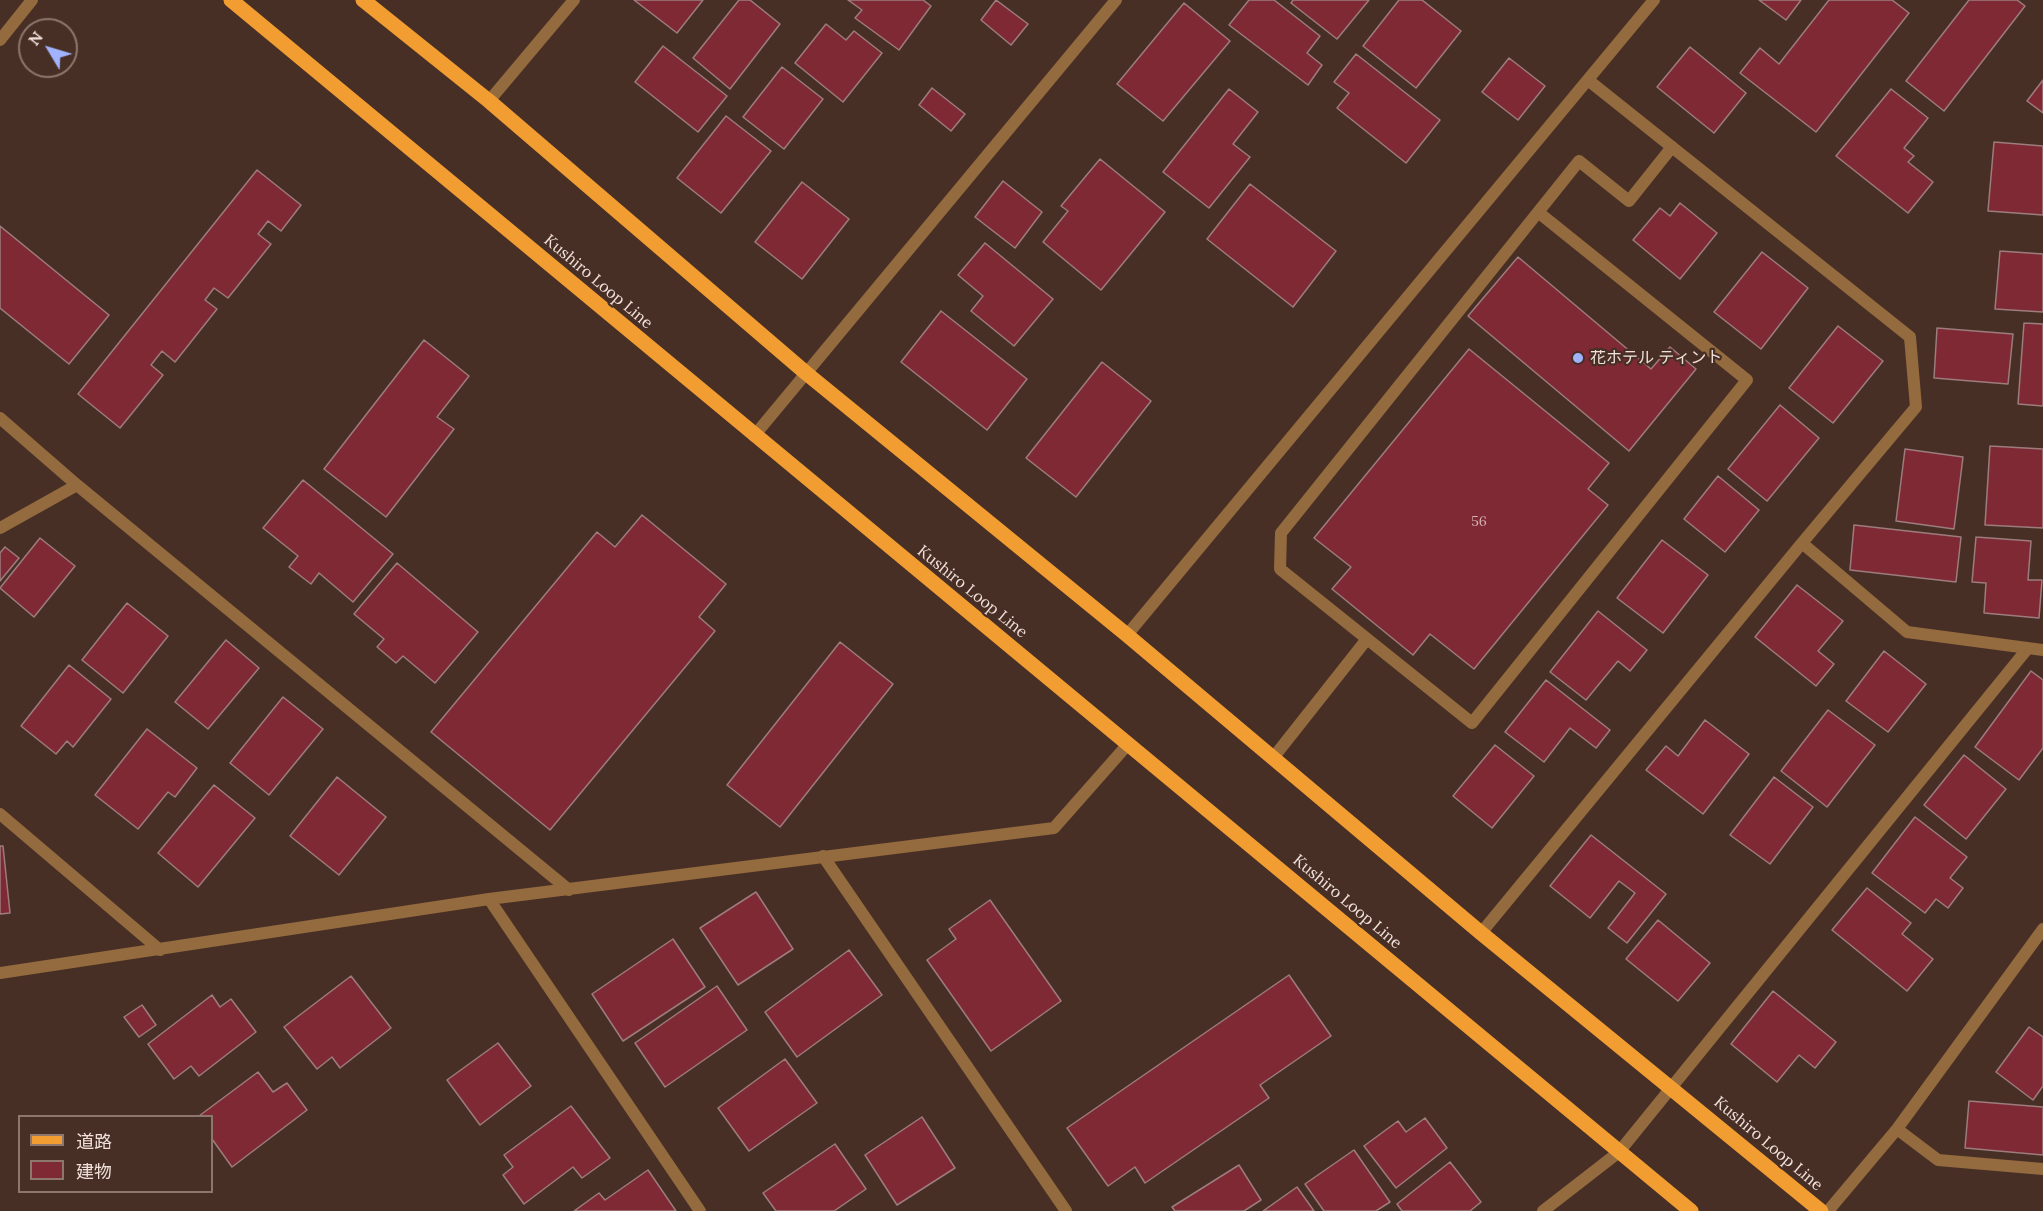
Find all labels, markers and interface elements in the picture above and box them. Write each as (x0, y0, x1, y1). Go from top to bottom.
north arrow (18, 18, 78, 78)
text: N (24, 27, 47, 49)
street label: Kushiro Loop Line (540, 231, 656, 333)
place label: 花ホテル ティント (1590, 348, 1722, 368)
marker: 花ホテル ティント (1571, 351, 1585, 365)
house number: 56 (1471, 514, 1487, 530)
street label: Kushiro Loop Line (913, 542, 1031, 642)
street label: Kushiro Loop Line (1289, 851, 1405, 953)
street label: Kushiro Loop Line (1710, 1093, 1826, 1195)
legend (18, 1115, 213, 1193)
text: 道路 (76, 1130, 112, 1153)
text: 建物 (76, 1160, 112, 1183)

